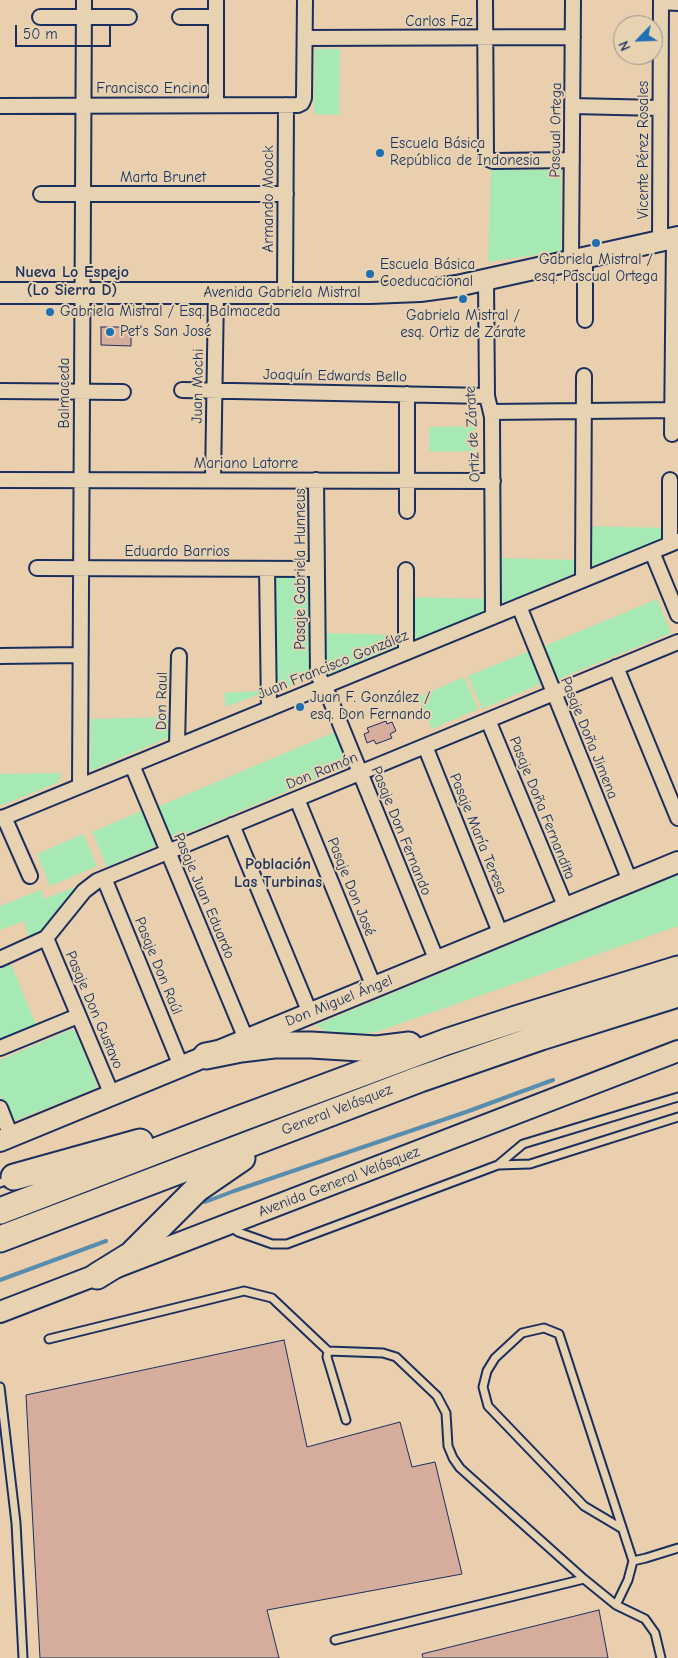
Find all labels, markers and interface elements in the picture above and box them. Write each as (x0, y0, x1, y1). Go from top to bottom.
street label: Carlos Faz (405, 13, 473, 31)
scale bar (18, 15, 114, 47)
north arrow (613, 15, 663, 65)
text: 50 m (23, 25, 58, 43)
text: N (615, 38, 634, 54)
street label: Francisco Encina (96, 80, 208, 98)
street label: Vicente Pérez Rosales (635, 81, 653, 219)
street label: Pascual Ortega (546, 82, 566, 178)
place label: Escuela Básica República de Indonesia (390, 135, 540, 170)
street label: Armando Moock (260, 146, 278, 252)
marker: Escuela Básica República de Indonesia (374, 147, 386, 159)
street label: Marta Brunet (120, 169, 206, 187)
marker: Gabriela Mistral / esq. Pascual Ortega (590, 237, 602, 249)
place label: Gabriela Mistral / esq. Pascual Ortega (534, 251, 658, 286)
place label: Escuela Básica Coeducacional (380, 256, 475, 291)
district label: Nueva Lo Espejo (Lo Sierra D) (15, 262, 129, 300)
marker: Escuela Básica Coeducacional (364, 268, 376, 280)
street label: Avenida Gabriela Mistral (203, 284, 361, 302)
marker: Gabriela Mistral / esq. Ortiz de Zárate (457, 293, 469, 305)
place label: Gabriela Mistral / Esq. Balmaceda (60, 303, 280, 321)
marker: Gabriela Mistral / Esq. Balmaceda (44, 306, 56, 318)
place label: Gabriela Mistral / esq. Ortiz de Zárate (400, 307, 526, 342)
place label: Pet's San José (120, 323, 211, 341)
marker: Pet's San José (104, 326, 116, 338)
street label: Juan Mochi (188, 348, 208, 424)
street label: Balmaceda (56, 358, 74, 428)
street label: Joaquín Edwards Bello (263, 366, 407, 386)
street label: Ortiz de Zárate (461, 385, 485, 483)
street label: Mariano Latorre (194, 455, 298, 473)
street label: Pasaje Gabriela Hunneus (292, 488, 310, 650)
street label: Eduardo Barrios (124, 543, 230, 561)
street label: Juan Francisco González (255, 626, 411, 704)
street label: Don Raul (152, 672, 172, 730)
street label: Pasaje Doña Jimena (556, 674, 622, 802)
place label: Juan F. González / esq. Don Fernando (310, 689, 431, 724)
marker: Juan F. González / esq. Don Fernando (294, 701, 306, 713)
street label: Pasaje Doña Fernandita (505, 734, 579, 882)
street label: Don Ramón (283, 748, 361, 794)
street label: Pasaje Don Fernando (367, 764, 435, 898)
street label: Pasaje María Teresa (445, 771, 511, 897)
street label: Pasaje Juan Eduardo (169, 830, 239, 962)
street label: Pasaje Don José (323, 835, 379, 939)
district label: Población Las Turbinas (234, 854, 322, 892)
street label: Pasaje Don Raúl (130, 915, 186, 1017)
street label: Pasaje Don Gustavo (61, 948, 127, 1072)
street label: Don Miguel Ángel (283, 971, 395, 1031)
street label: General Velásquez (279, 1081, 395, 1139)
street label: Avenida General Velásquez (256, 1143, 422, 1221)

